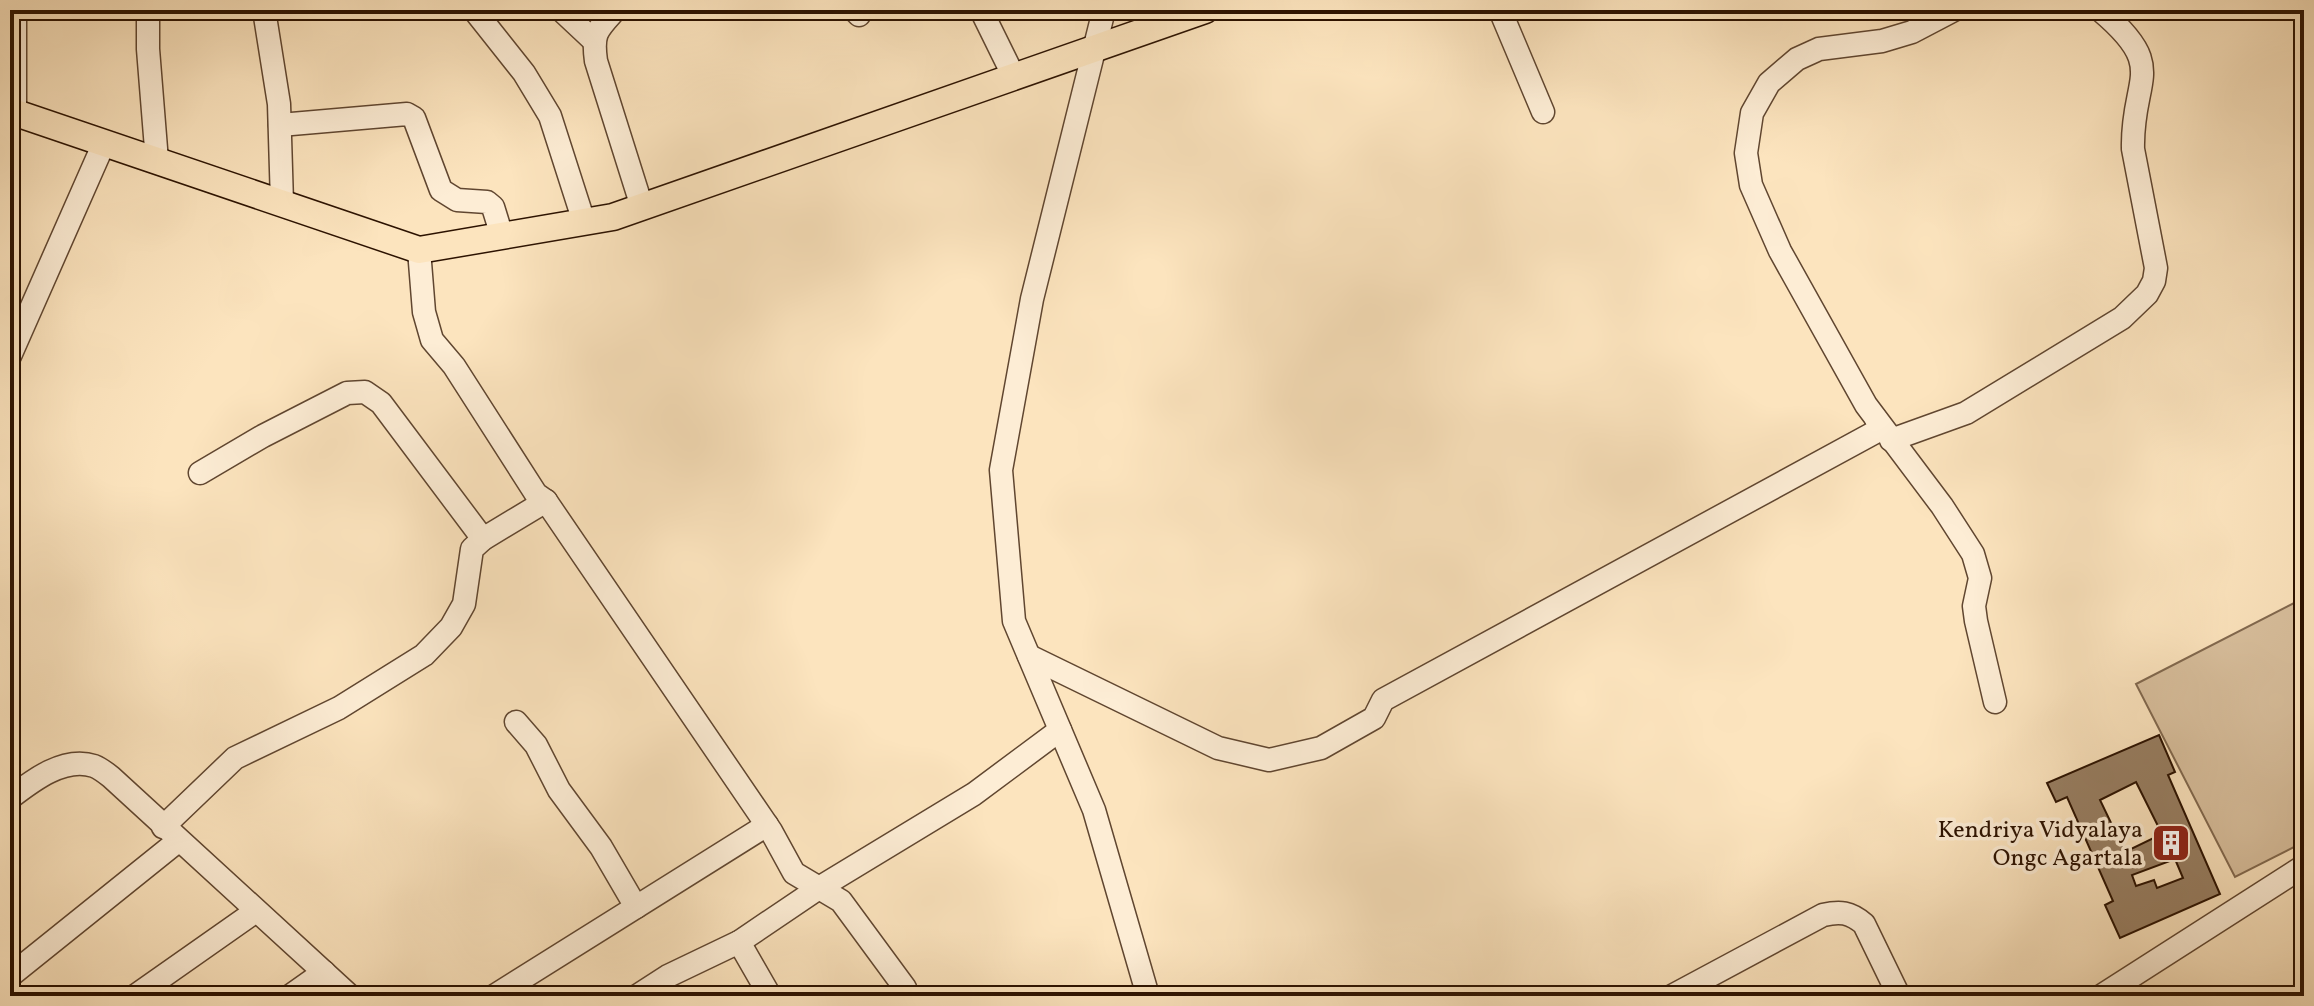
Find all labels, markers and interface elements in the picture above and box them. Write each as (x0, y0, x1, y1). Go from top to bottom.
place label: Kendriya Vidyalaya Ongc Agartala (1938, 814, 2143, 876)
building icon: Kendriya Vidyalaya Ongc Agartala (2150, 822, 2192, 864)

